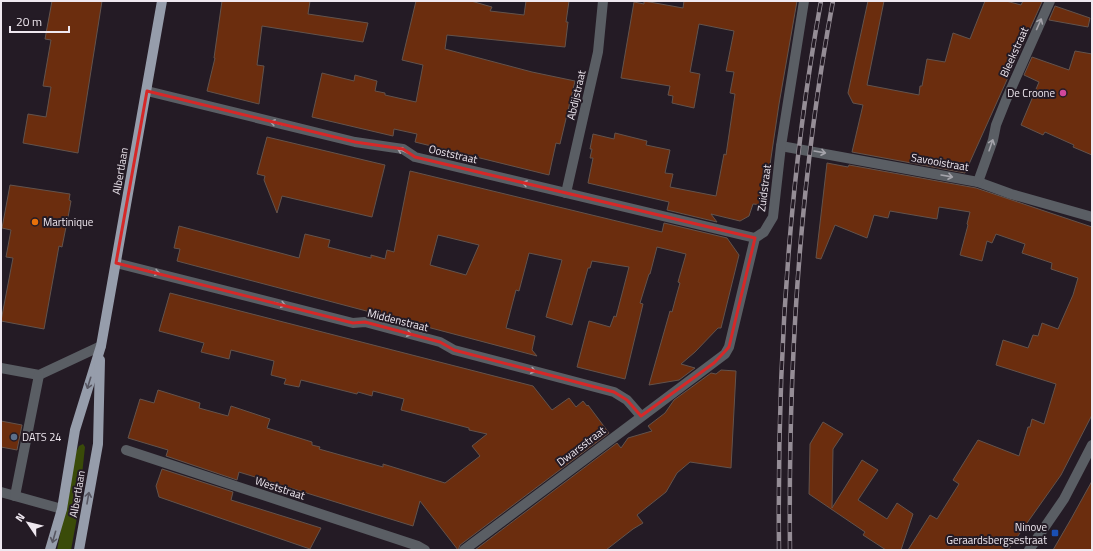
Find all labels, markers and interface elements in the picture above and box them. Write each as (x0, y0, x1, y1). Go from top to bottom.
scale bar (10, 8, 69, 34)
text: 20 m (16, 12, 42, 31)
one-way arrow (1036, 19, 1043, 31)
street label: Bleekstraat (996, 24, 1032, 80)
street label: Abdijstraat (563, 68, 590, 121)
place label: De Croone (1007, 85, 1055, 101)
marker: De Croone (1058, 88, 1068, 98)
one-way arrow (270, 119, 283, 126)
one-way arrow (988, 139, 996, 151)
street label: Ooststraat (427, 141, 479, 167)
street label: Albertlaan (108, 146, 132, 196)
one-way arrow (397, 146, 409, 154)
one-way arrow (813, 149, 826, 157)
street label: Savooistraat (910, 149, 970, 175)
street label: Zuidstraat (753, 163, 775, 213)
one-way arrow (941, 172, 954, 180)
one-way arrow (522, 179, 535, 187)
place label: Martinique (43, 214, 94, 230)
marker: Martinique (30, 217, 40, 227)
one-way arrow (147, 269, 160, 276)
one-way arrow (273, 301, 286, 309)
street label: Middenstraat (366, 305, 430, 335)
one-way arrow (399, 330, 412, 337)
one-way arrow (523, 367, 536, 374)
one-way arrow (85, 376, 92, 389)
street label: Dwarsstraat (553, 422, 609, 470)
place label: DATS 24 (22, 429, 61, 445)
marker: DATS 24 (9, 432, 19, 442)
street label: Albertlaan (65, 469, 89, 519)
street label: Weststraat (253, 472, 307, 504)
one-way arrow (84, 492, 92, 505)
north arrow (8, 503, 48, 543)
text: N (11, 510, 29, 525)
place label: Ninove Geraardsbergsestraat (946, 519, 1047, 548)
marker: Ninove Geraardsbergsestraat (1050, 528, 1060, 538)
one-way arrow (50, 530, 57, 543)

